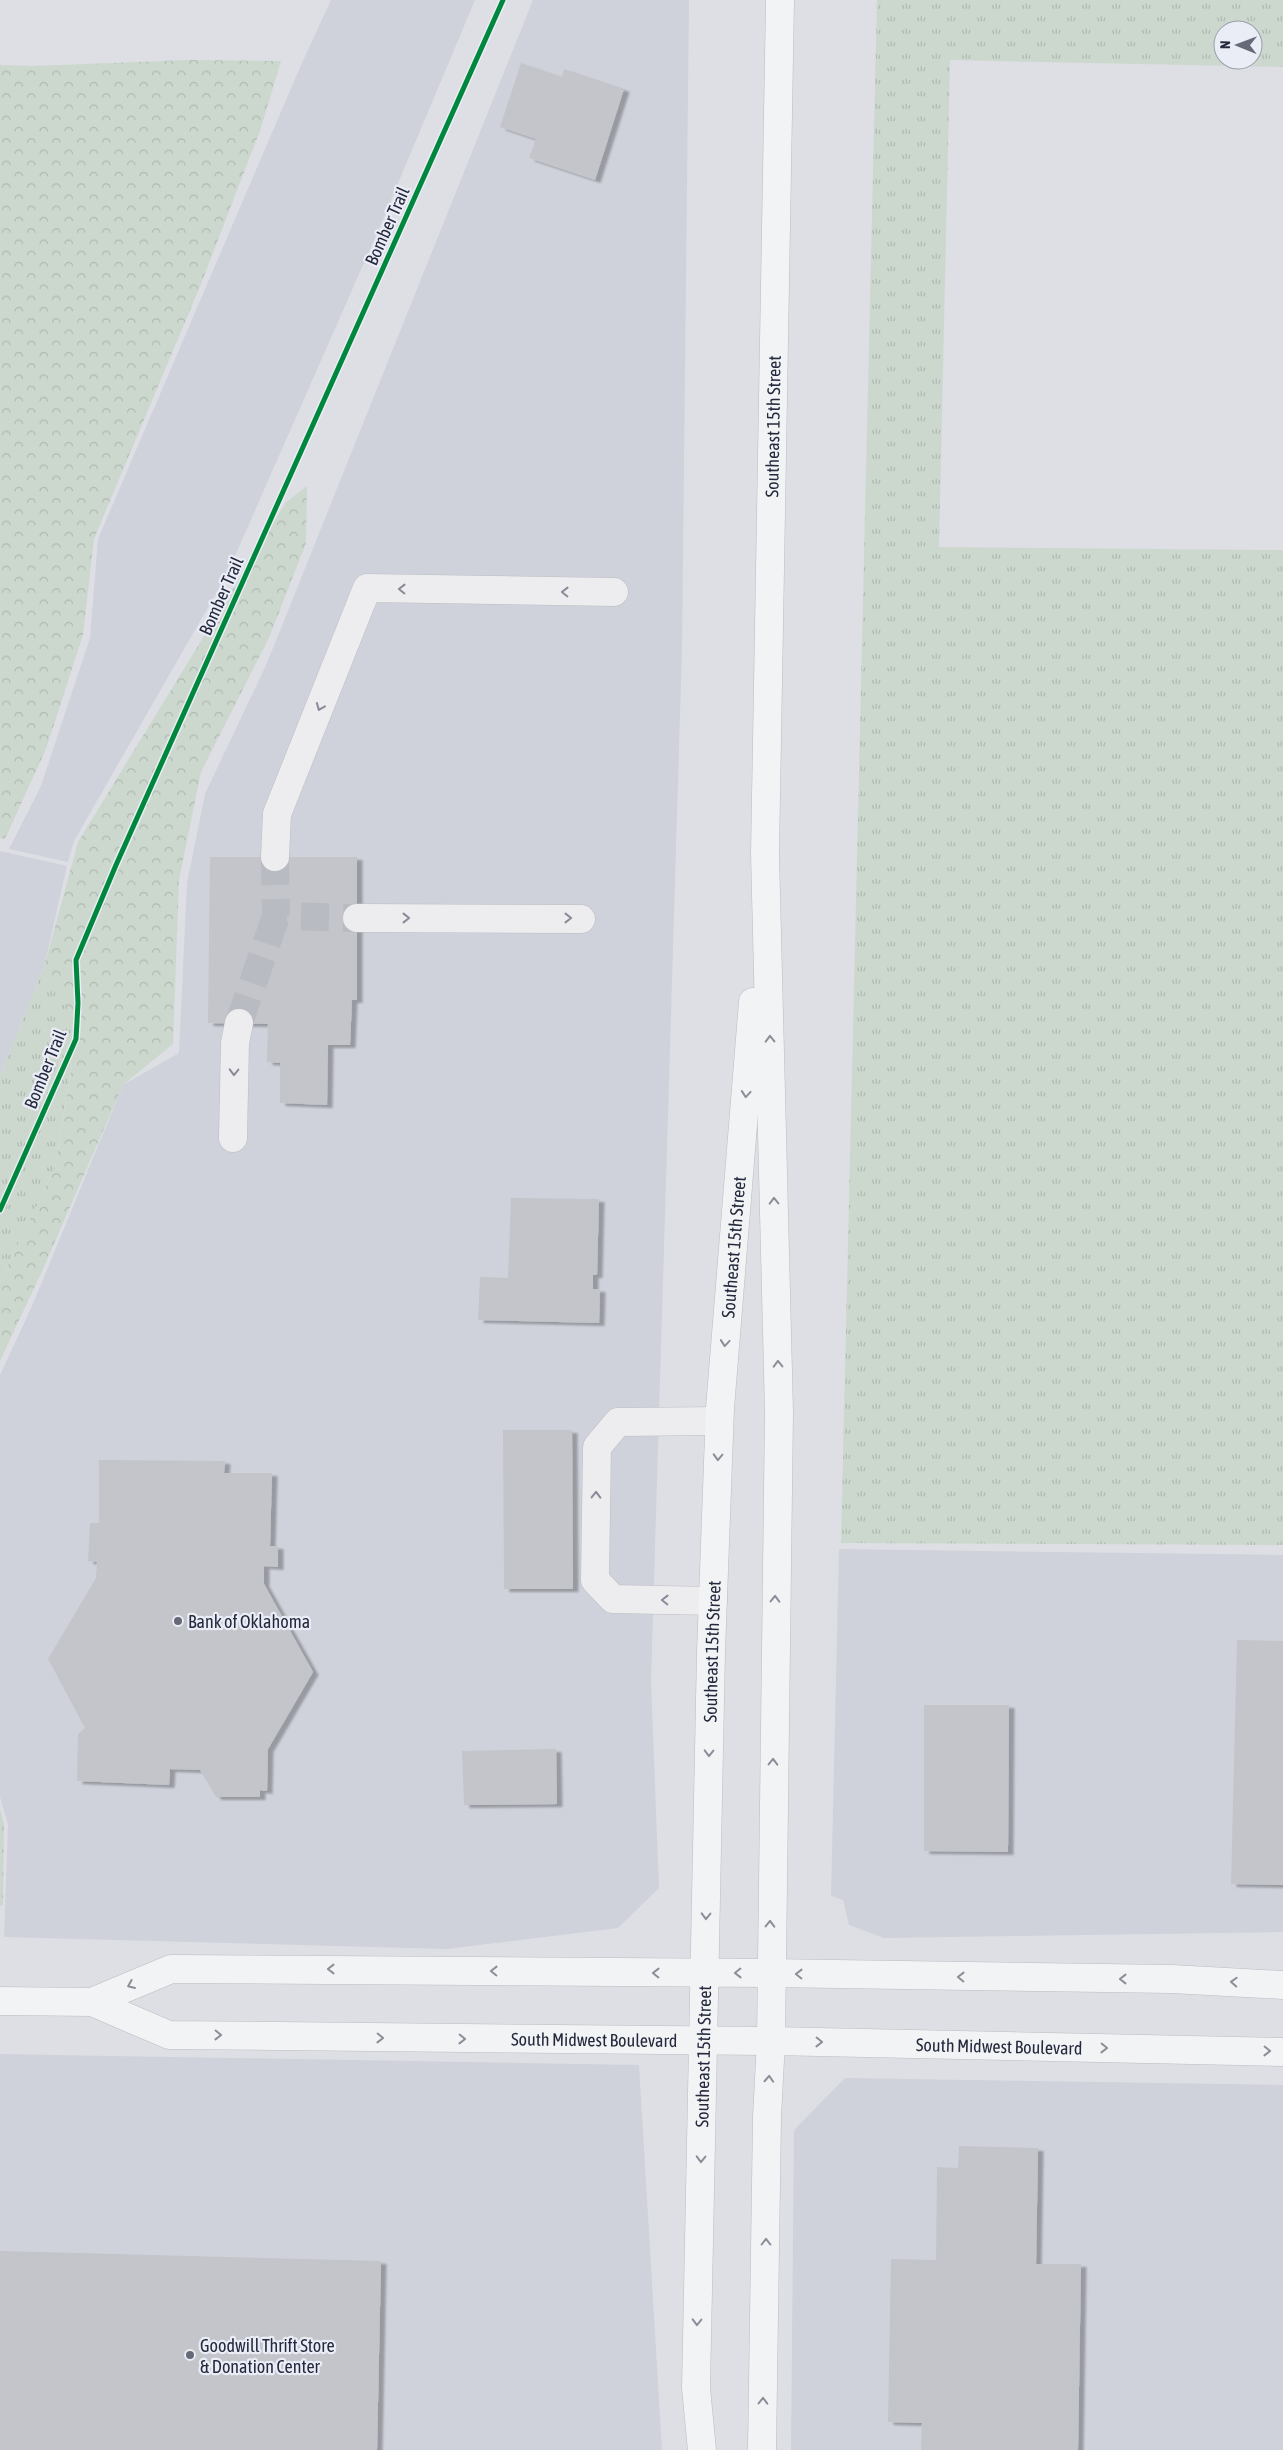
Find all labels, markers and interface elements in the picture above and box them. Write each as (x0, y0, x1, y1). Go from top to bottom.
north arrow (1213, 20, 1263, 70)
text: N (1217, 41, 1233, 49)
street label: Bomber Trail (360, 183, 414, 268)
street label: Southeast 15th Street (761, 355, 784, 498)
street label: Bomber Trail (194, 553, 248, 638)
one-way arrow (398, 584, 406, 594)
one-way arrow (561, 586, 569, 597)
one-way arrow (316, 702, 326, 710)
one-way arrow (402, 913, 410, 923)
one-way arrow (565, 913, 573, 924)
street label: Bomber Trail (20, 1026, 70, 1112)
one-way arrow (765, 1034, 775, 1042)
one-way arrow (229, 1068, 239, 1076)
one-way arrow (741, 1091, 752, 1099)
street label: Southeast 15th Street (717, 1175, 749, 1319)
one-way arrow (768, 1197, 779, 1205)
one-way arrow (720, 1340, 731, 1348)
one-way arrow (772, 1359, 783, 1367)
one-way arrow (713, 1453, 724, 1461)
one-way arrow (591, 1491, 602, 1499)
street label: Southeast 15th Street (699, 1580, 724, 1723)
one-way arrow (660, 1595, 668, 1606)
one-way arrow (770, 1595, 781, 1603)
place label: Bank of Oklahoma (188, 1611, 310, 1632)
marker: Bank of Oklahoma (172, 1615, 184, 1627)
one-way arrow (704, 1749, 715, 1757)
one-way arrow (768, 1758, 778, 1766)
one-way arrow (701, 1912, 711, 1920)
one-way arrow (765, 1920, 776, 1928)
one-way arrow (327, 1964, 334, 1974)
one-way arrow (489, 1966, 497, 1976)
one-way arrow (652, 1968, 660, 1979)
one-way arrow (733, 1968, 741, 1979)
one-way arrow (794, 1969, 802, 1979)
one-way arrow (957, 1971, 965, 1982)
one-way arrow (1119, 1974, 1127, 1984)
one-way arrow (1230, 1977, 1238, 1988)
one-way arrow (127, 1979, 136, 1990)
street label: Southeast 15th Street (691, 1985, 715, 2128)
street label: South Midwest Boulevard (511, 2028, 678, 2051)
one-way arrow (214, 2030, 222, 2041)
one-way arrow (376, 2033, 384, 2043)
one-way arrow (459, 2034, 467, 2044)
street label: South Midwest Boulevard (916, 2034, 1083, 2058)
one-way arrow (816, 2037, 824, 2047)
one-way arrow (1101, 2043, 1109, 2053)
one-way arrow (1263, 2046, 1271, 2056)
one-way arrow (763, 2075, 774, 2083)
one-way arrow (696, 2156, 707, 2164)
one-way arrow (761, 2238, 771, 2246)
one-way arrow (692, 2318, 702, 2326)
place label: Goodwill Thrift Store & Donation Center (200, 2335, 335, 2377)
marker: Goodwill Thrift Store & Donation Center (184, 2349, 196, 2361)
one-way arrow (758, 2397, 768, 2405)

